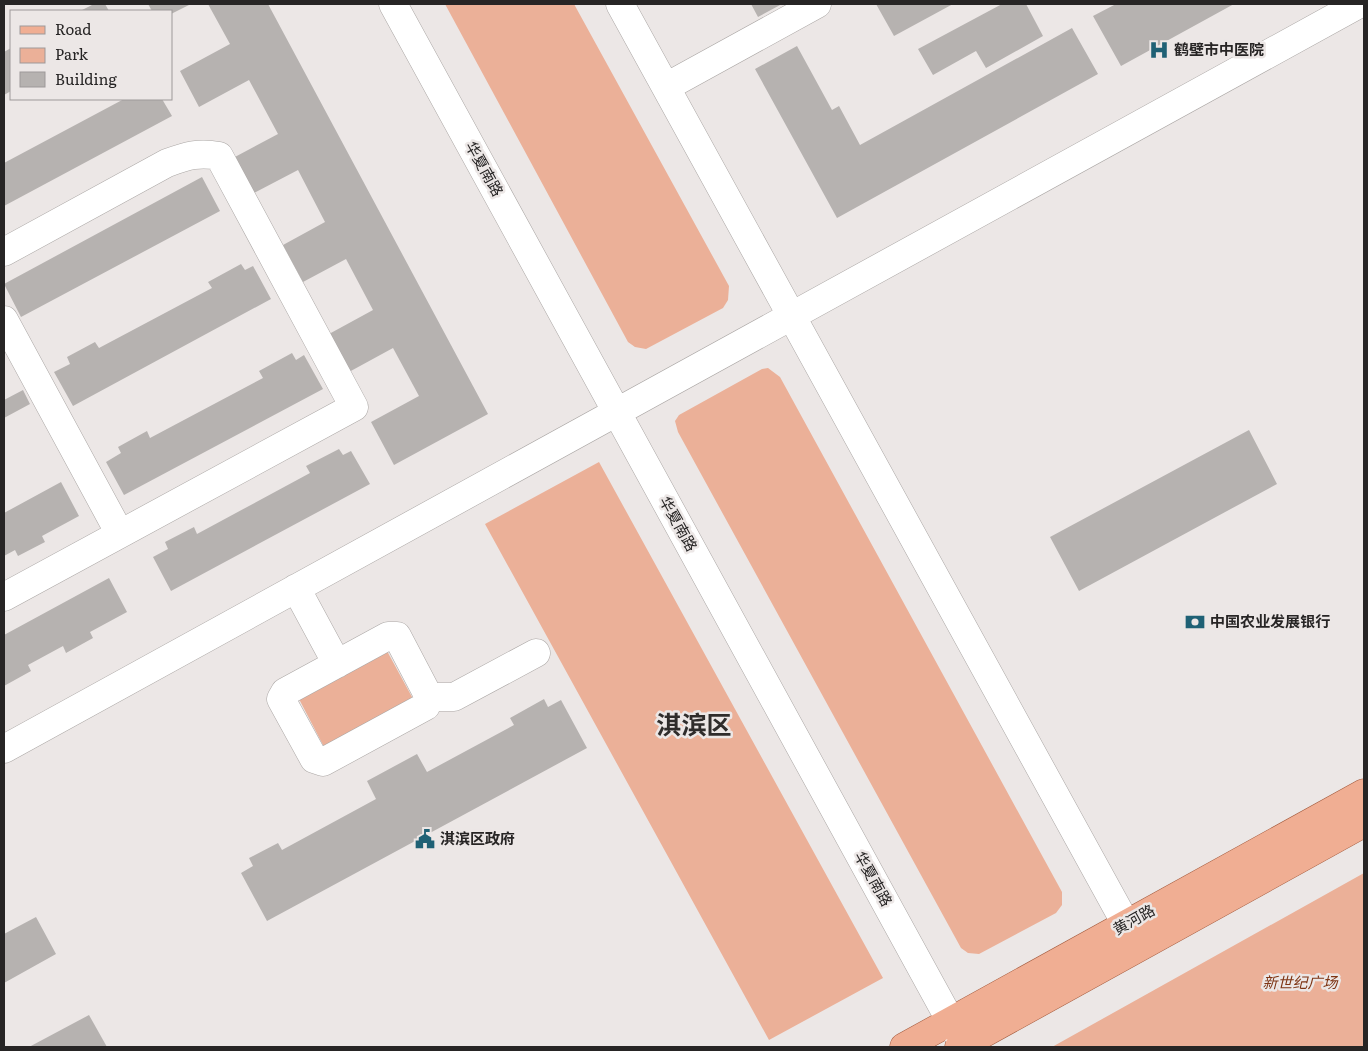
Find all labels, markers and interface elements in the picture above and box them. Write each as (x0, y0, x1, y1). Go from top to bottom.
legend (10, 10, 172, 100)
text: Road (55, 17, 91, 40)
place label: 鹤壁市中医院 (1174, 37, 1264, 60)
hospital icon: 鹤壁市中医院 (1148, 39, 1170, 61)
text: Park (55, 42, 89, 65)
text: Building (55, 67, 117, 90)
street label: 华夏南路 (461, 136, 510, 200)
street label: 华夏南路 (655, 491, 704, 555)
place label: 中国农业发展银行 (1210, 609, 1330, 632)
bank icon: 中国农业发展银行 (1184, 611, 1206, 633)
district label: 淇滨区 (656, 705, 732, 742)
place label: 淇滨区政府 (440, 826, 515, 849)
public building icon: 淇滨区政府 (414, 828, 436, 850)
street label: 华夏南路 (850, 846, 899, 910)
street label: 黄河路 (1108, 898, 1159, 940)
park label: 新世纪广场 (1262, 970, 1339, 993)

